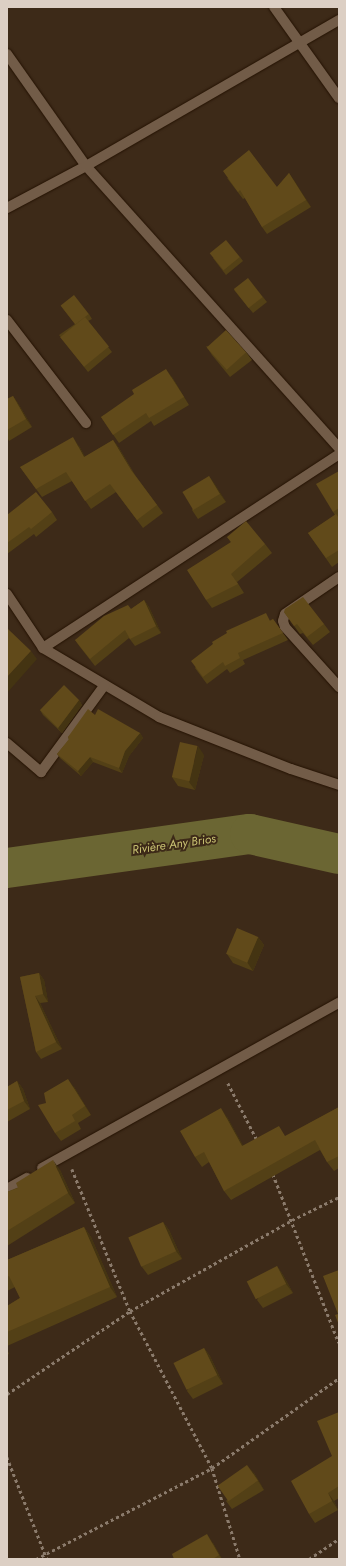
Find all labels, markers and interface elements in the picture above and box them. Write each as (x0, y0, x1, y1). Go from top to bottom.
water label: Rivière Any Brios (131, 832, 217, 858)

